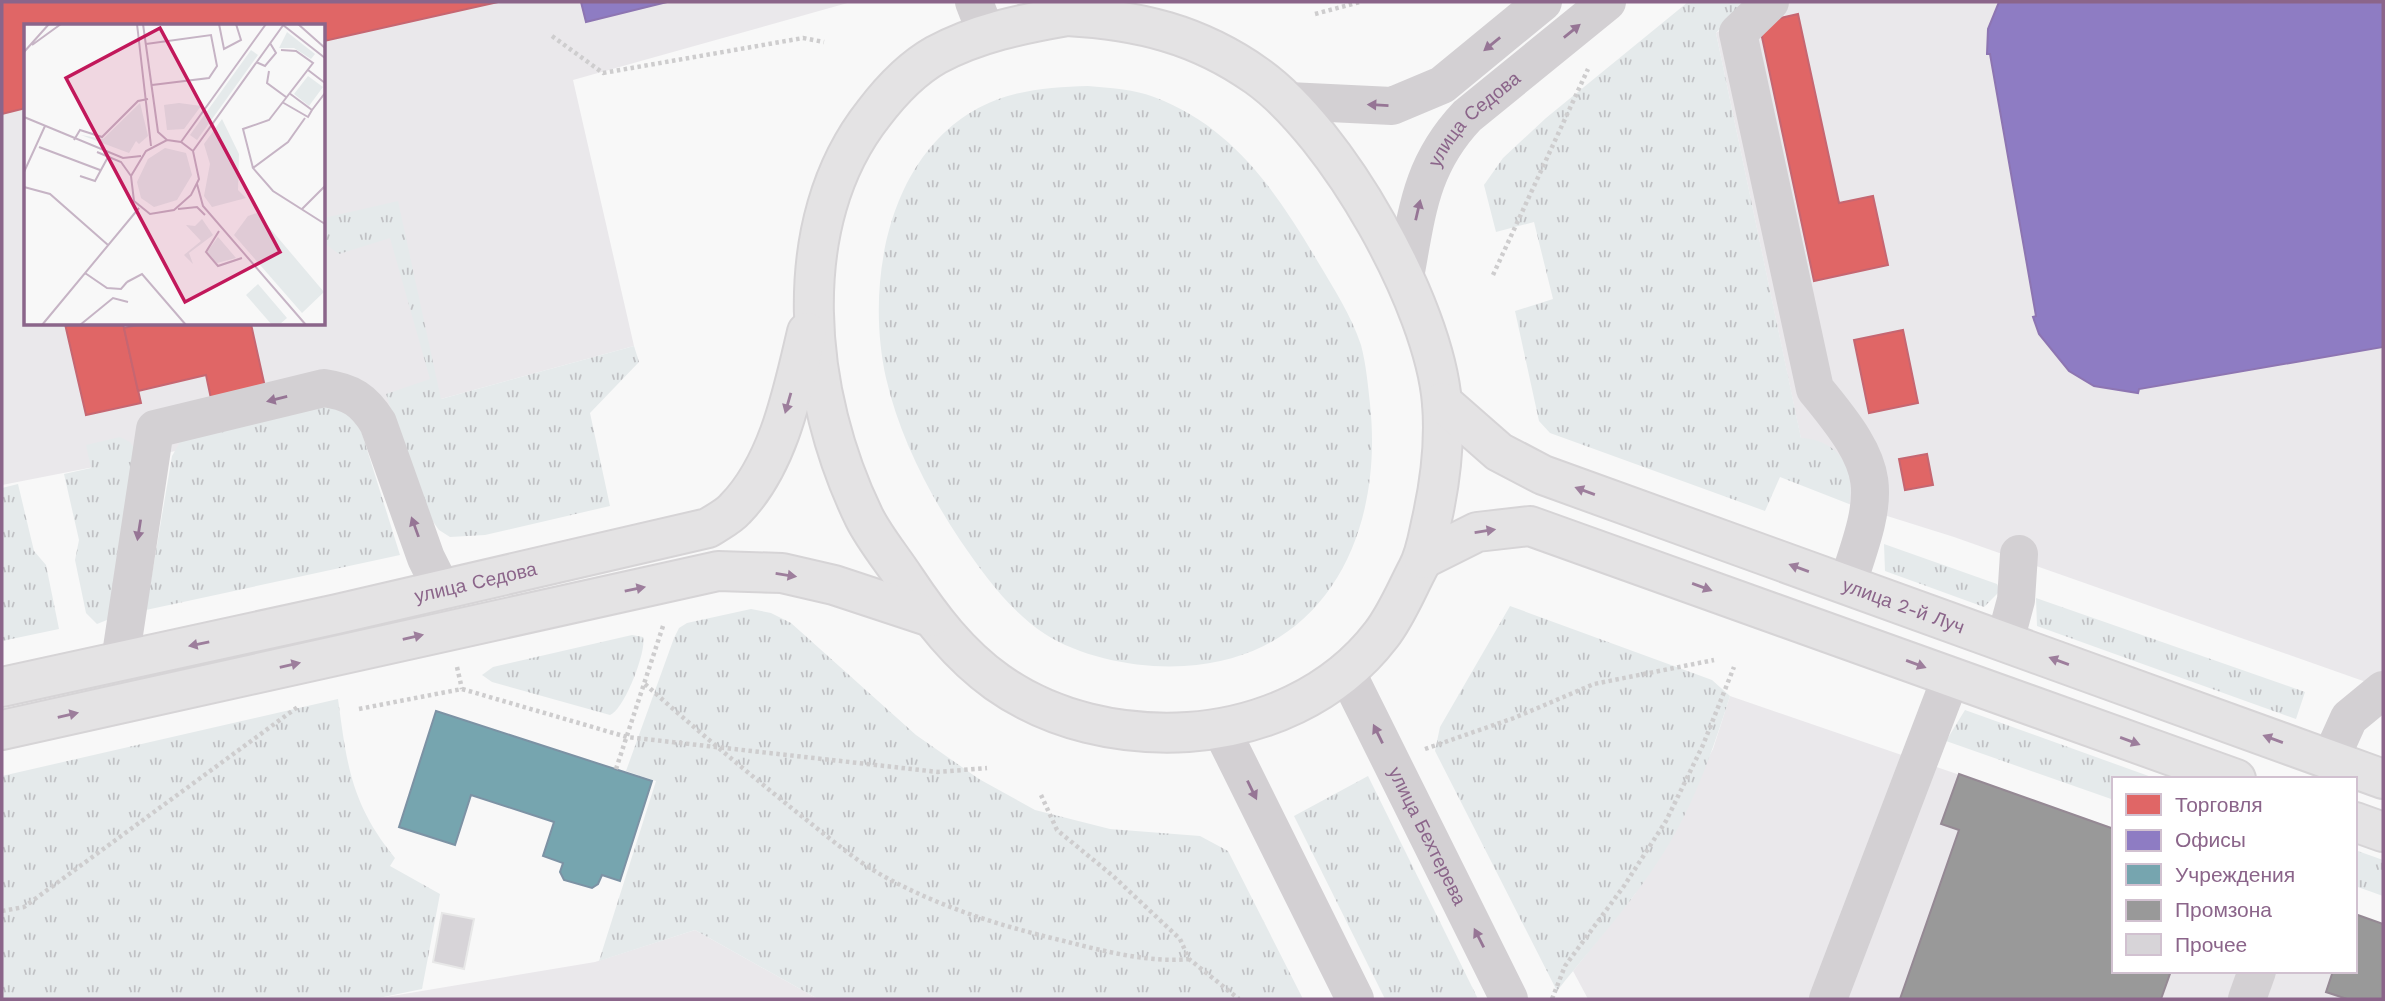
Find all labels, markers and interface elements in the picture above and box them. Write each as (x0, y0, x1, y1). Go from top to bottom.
one-way arrow (1562, 23, 1580, 38)
inset map (24, 24, 326, 326)
one-way arrow (1484, 36, 1502, 51)
street label: улица Седова (1423, 66, 1525, 171)
one-way arrow (1366, 100, 1388, 111)
one-way arrow (1413, 199, 1424, 221)
one-way arrow (783, 393, 793, 414)
one-way arrow (266, 394, 288, 405)
one-way arrow (1574, 485, 1595, 496)
one-way arrow (409, 516, 420, 537)
one-way arrow (134, 519, 145, 541)
one-way arrow (1474, 526, 1496, 537)
street label: улица Седова (412, 557, 539, 608)
one-way arrow (1788, 562, 1809, 573)
one-way arrow (775, 570, 797, 581)
street label: улица 2-й Луч (1839, 573, 1968, 639)
one-way arrow (1691, 582, 1712, 593)
one-way arrow (624, 583, 646, 594)
one-way arrow (402, 632, 424, 643)
one-way arrow (188, 639, 210, 650)
one-way arrow (2049, 655, 2070, 666)
one-way arrow (279, 659, 301, 670)
one-way arrow (1905, 659, 1926, 670)
one-way arrow (57, 710, 79, 721)
one-way arrow (1372, 724, 1383, 744)
one-way arrow (2262, 733, 2283, 744)
one-way arrow (2120, 736, 2141, 747)
street label: улица Бехтерева (1383, 763, 1472, 909)
legend (2112, 777, 2357, 973)
one-way arrow (1245, 781, 1257, 801)
text: Торговля (2175, 792, 2263, 817)
text: Офисы (2175, 827, 2246, 852)
text: Учреждения (2175, 862, 2295, 887)
text: Промзона (2175, 897, 2272, 922)
one-way arrow (1473, 928, 1484, 948)
text: Прочее (2175, 932, 2247, 957)

